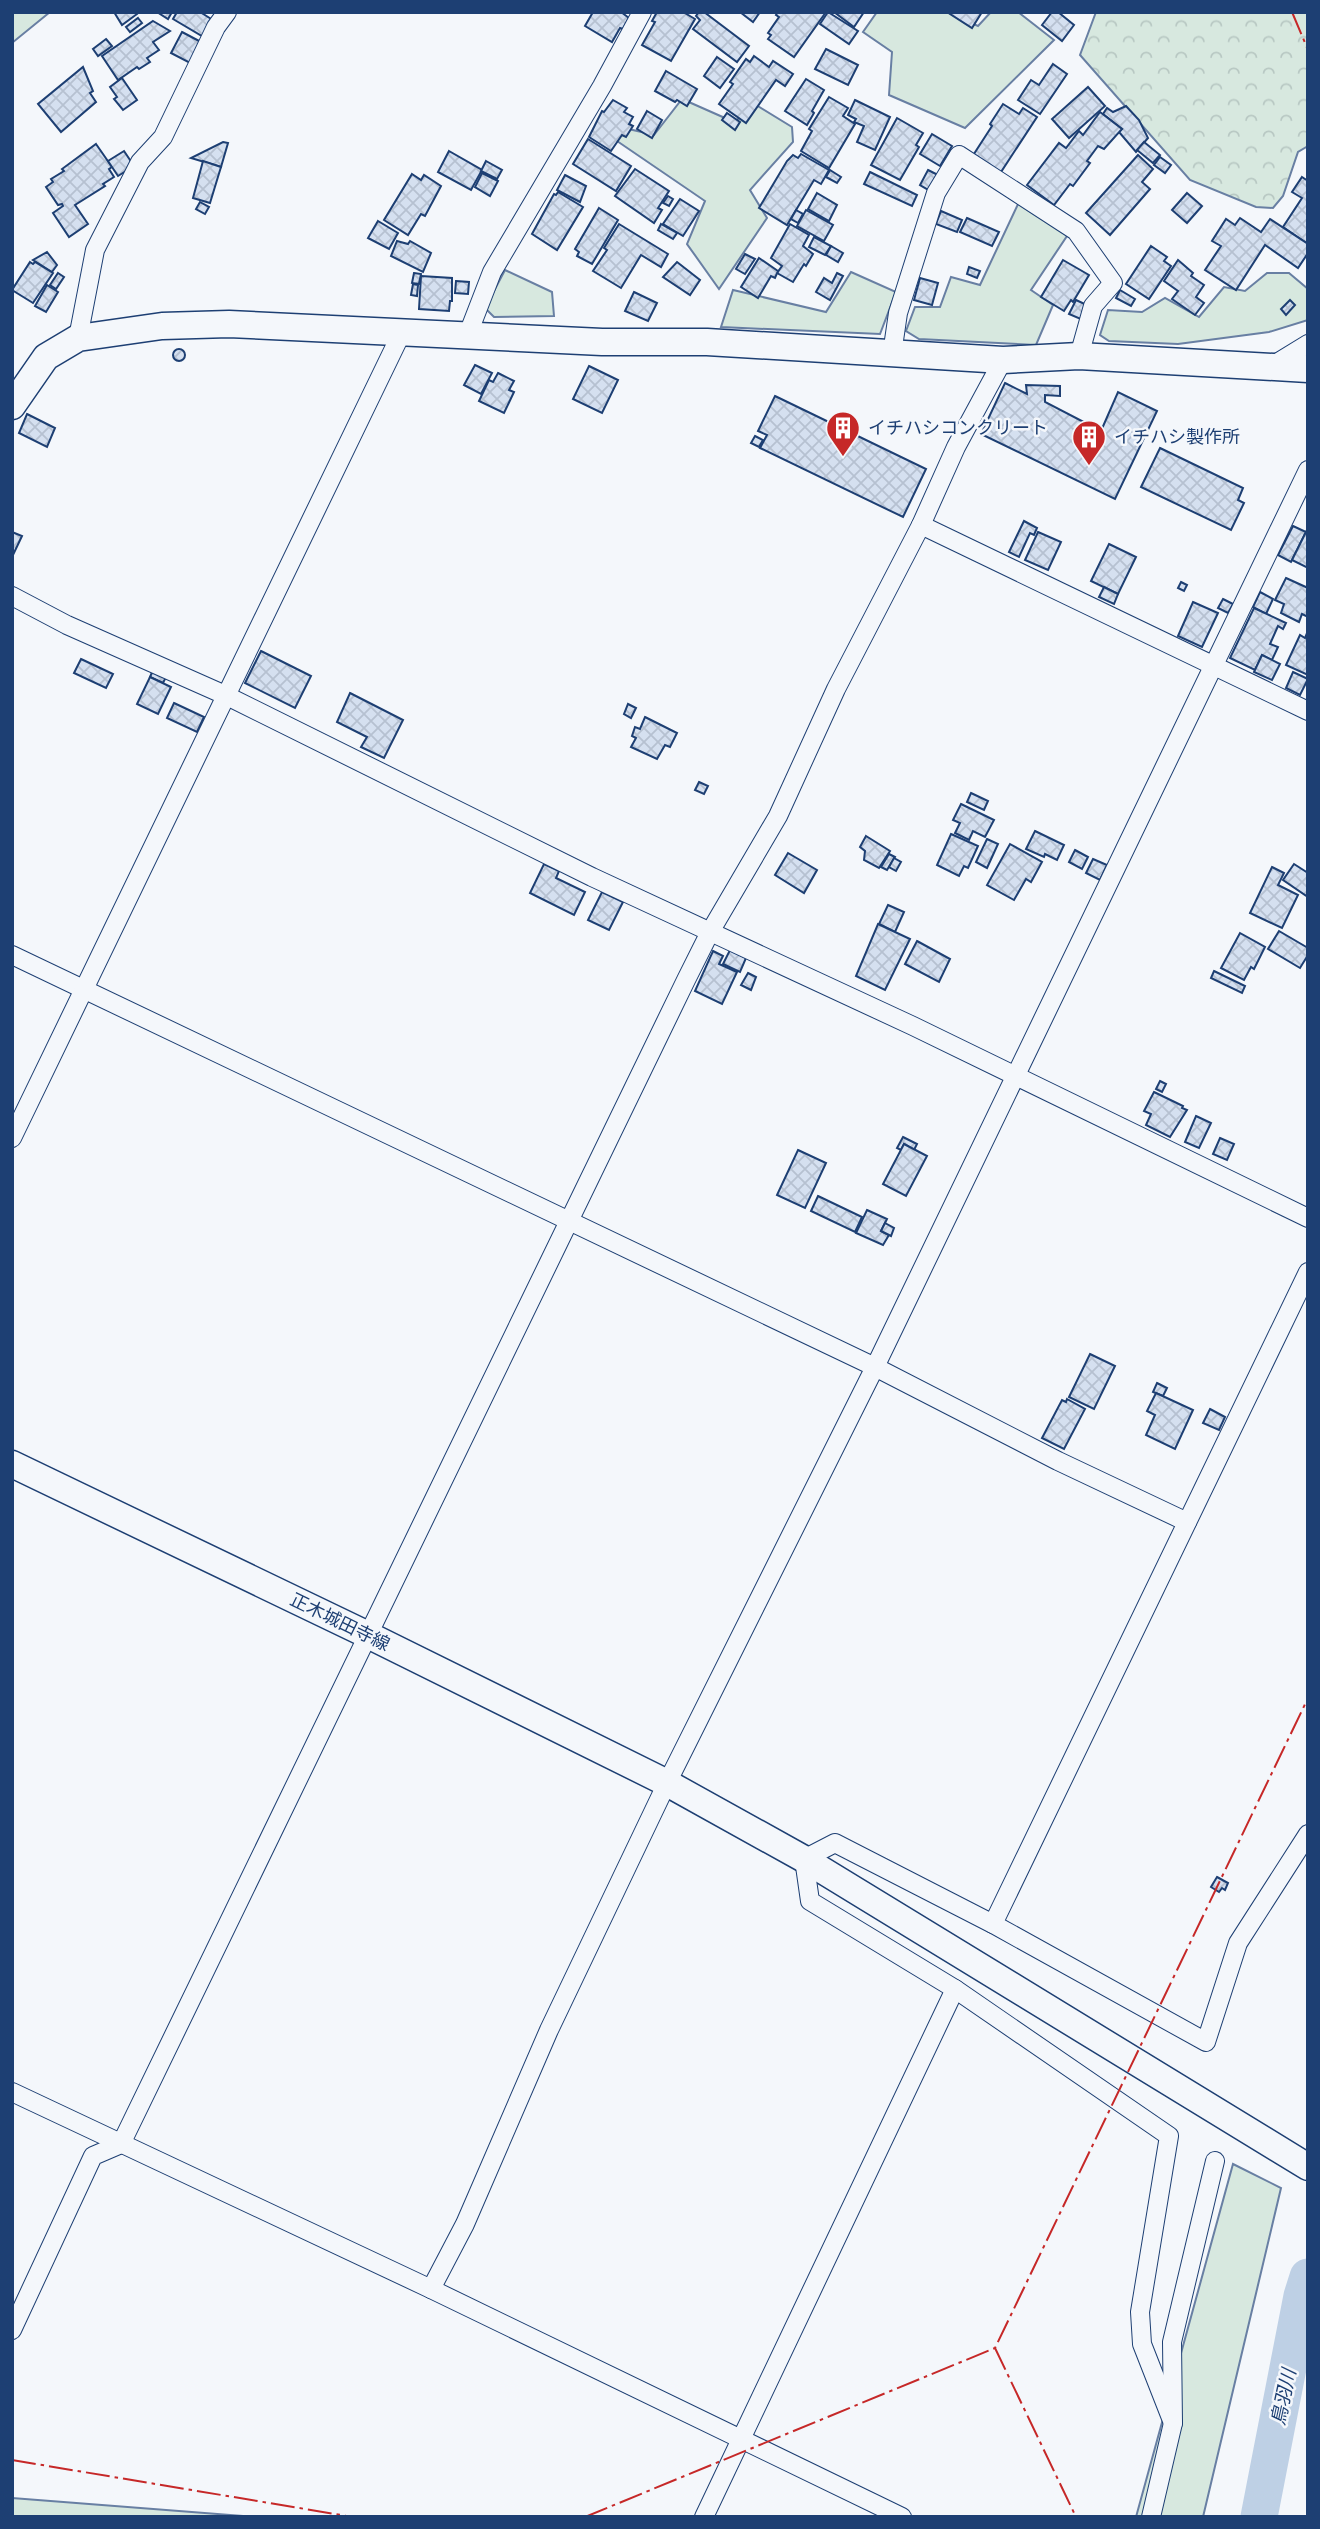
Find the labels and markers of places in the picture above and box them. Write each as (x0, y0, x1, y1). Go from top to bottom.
building icon: イチハシコンクリート (824, 409, 862, 458)
place label: イチハシコンクリート (868, 417, 1048, 438)
building icon: イチハシ製作所 (1070, 418, 1108, 467)
place label: イチハシ製作所 (1114, 426, 1240, 447)

